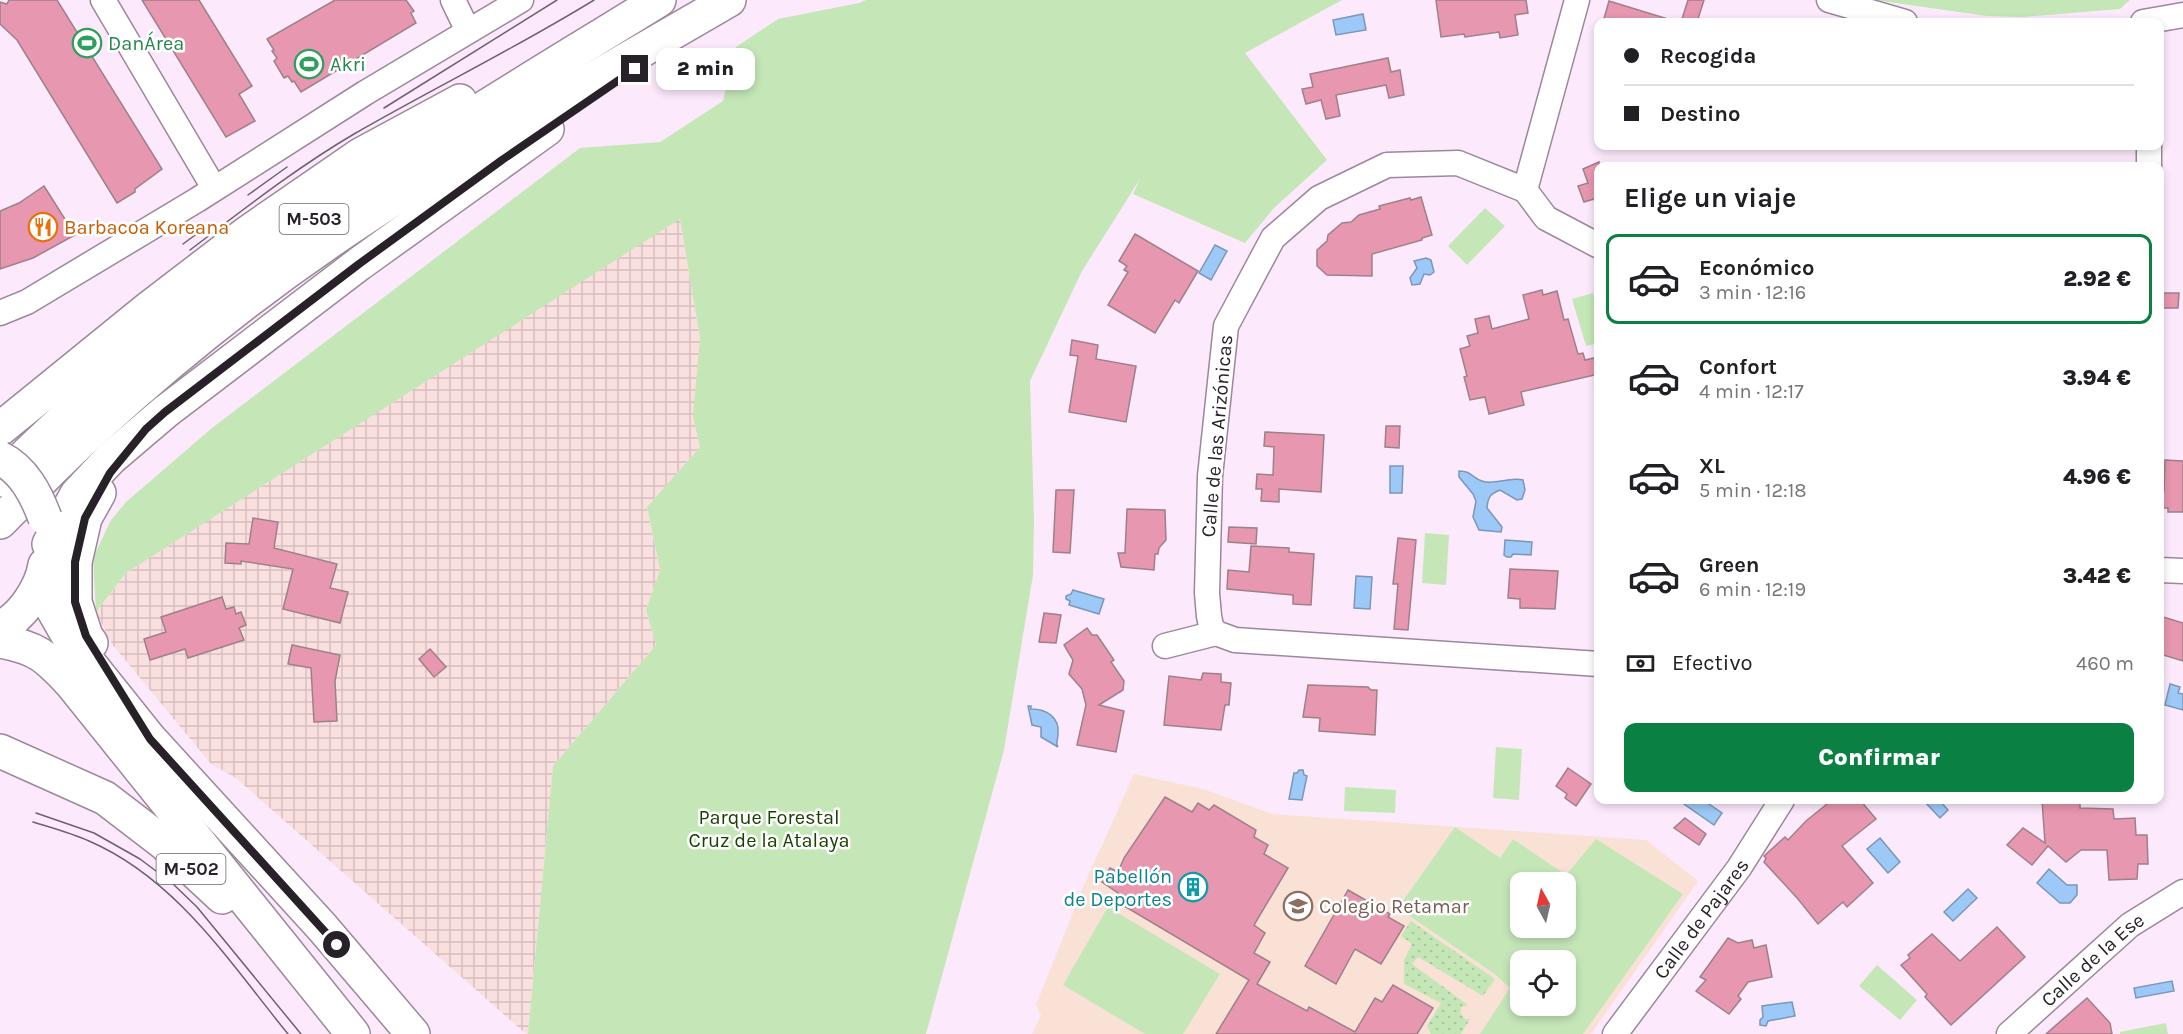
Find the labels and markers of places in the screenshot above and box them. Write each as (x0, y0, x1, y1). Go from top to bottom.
sports icon: DanÁrea (71, 27, 103, 59)
place label: DanÁrea (108, 31, 184, 55)
sports icon: Akri (293, 48, 325, 80)
place label: Akri (330, 53, 366, 76)
restaurant icon: Barbacoa Koreana (27, 211, 59, 243)
place label: Barbacoa Koreana (64, 216, 229, 239)
place label: Pabellón de Deportes (1064, 865, 1172, 911)
building icon: Pabellón de Deportes (1177, 871, 1209, 903)
school or university icon: Colegio Retamar (1282, 890, 1314, 922)
place label: Colegio Retamar (1319, 895, 1470, 918)

